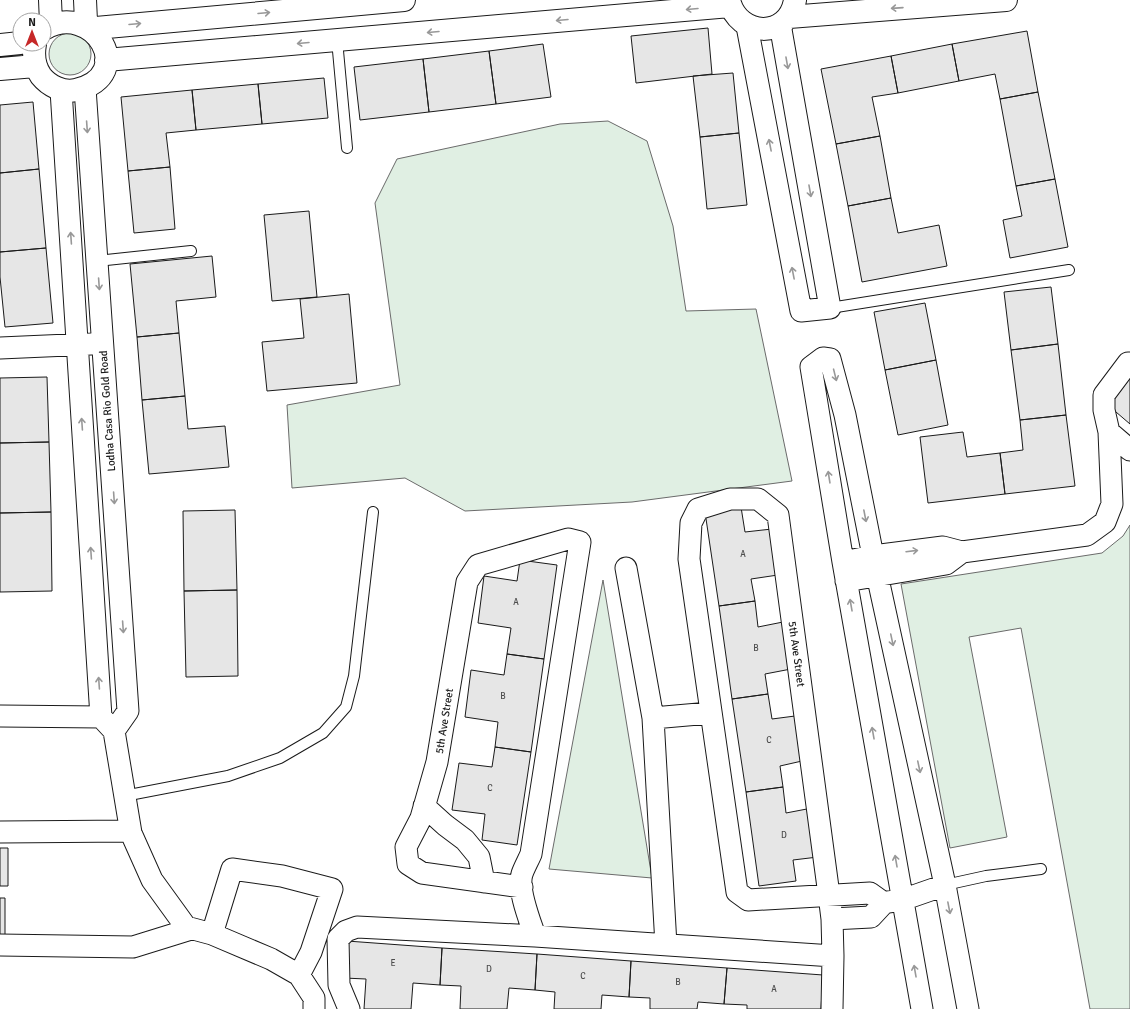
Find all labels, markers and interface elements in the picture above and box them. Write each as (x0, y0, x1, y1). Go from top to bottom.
one-way arrow (686, 5, 699, 13)
one-way arrow (891, 5, 904, 12)
one-way arrow (257, 9, 270, 16)
north arrow (12, 12, 52, 52)
text: N (28, 16, 36, 29)
one-way arrow (556, 17, 569, 24)
one-way arrow (128, 21, 141, 28)
one-way arrow (427, 28, 440, 35)
one-way arrow (297, 39, 310, 47)
one-way arrow (783, 56, 791, 69)
one-way arrow (84, 120, 91, 133)
one-way arrow (765, 139, 773, 152)
one-way arrow (806, 184, 814, 197)
one-way arrow (67, 232, 74, 245)
one-way arrow (789, 267, 797, 280)
one-way arrow (95, 277, 102, 290)
street label: Lodha Casa Rio Gold Road (97, 350, 118, 472)
one-way arrow (831, 369, 839, 382)
one-way arrow (79, 418, 86, 431)
one-way arrow (825, 471, 833, 484)
one-way arrow (110, 491, 117, 504)
one-way arrow (862, 509, 870, 522)
one-way arrow (87, 547, 94, 560)
one-way arrow (905, 547, 918, 555)
house number: A (740, 549, 746, 560)
house number: A (513, 597, 519, 608)
one-way arrow (847, 599, 855, 612)
one-way arrow (119, 620, 126, 633)
street label: 5th Ave Street (785, 620, 808, 688)
one-way arrow (888, 633, 896, 646)
house number: B (753, 643, 759, 654)
one-way arrow (95, 677, 102, 690)
street label: 5th Ave Street (433, 687, 456, 755)
house number: B (500, 691, 506, 702)
one-way arrow (869, 727, 877, 740)
house number: C (766, 735, 772, 746)
one-way arrow (916, 760, 924, 773)
house number: C (487, 783, 493, 794)
house number: D (781, 830, 787, 841)
one-way arrow (891, 855, 899, 868)
one-way arrow (946, 901, 954, 914)
house number: E (390, 958, 396, 969)
house number: D (486, 964, 492, 975)
one-way arrow (911, 964, 919, 977)
house number: C (580, 971, 586, 982)
house number: B (675, 977, 681, 988)
house number: A (771, 984, 777, 995)

